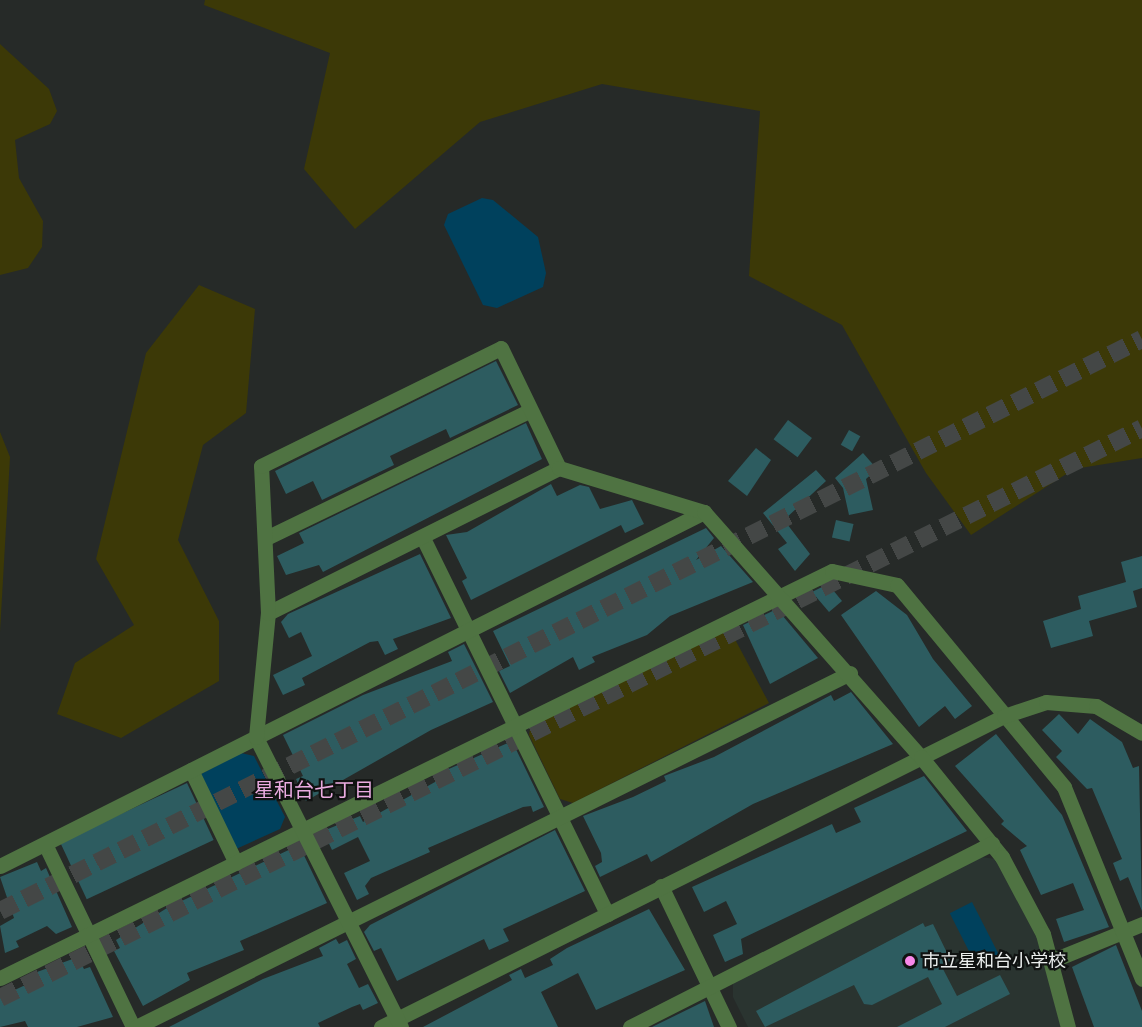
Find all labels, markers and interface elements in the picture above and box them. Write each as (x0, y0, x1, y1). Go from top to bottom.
district label: 星和台七丁目 (254, 778, 374, 802)
place label: 市立星和台小学校 (922, 950, 1066, 972)
marker: 市立星和台小学校 (903, 954, 917, 968)

